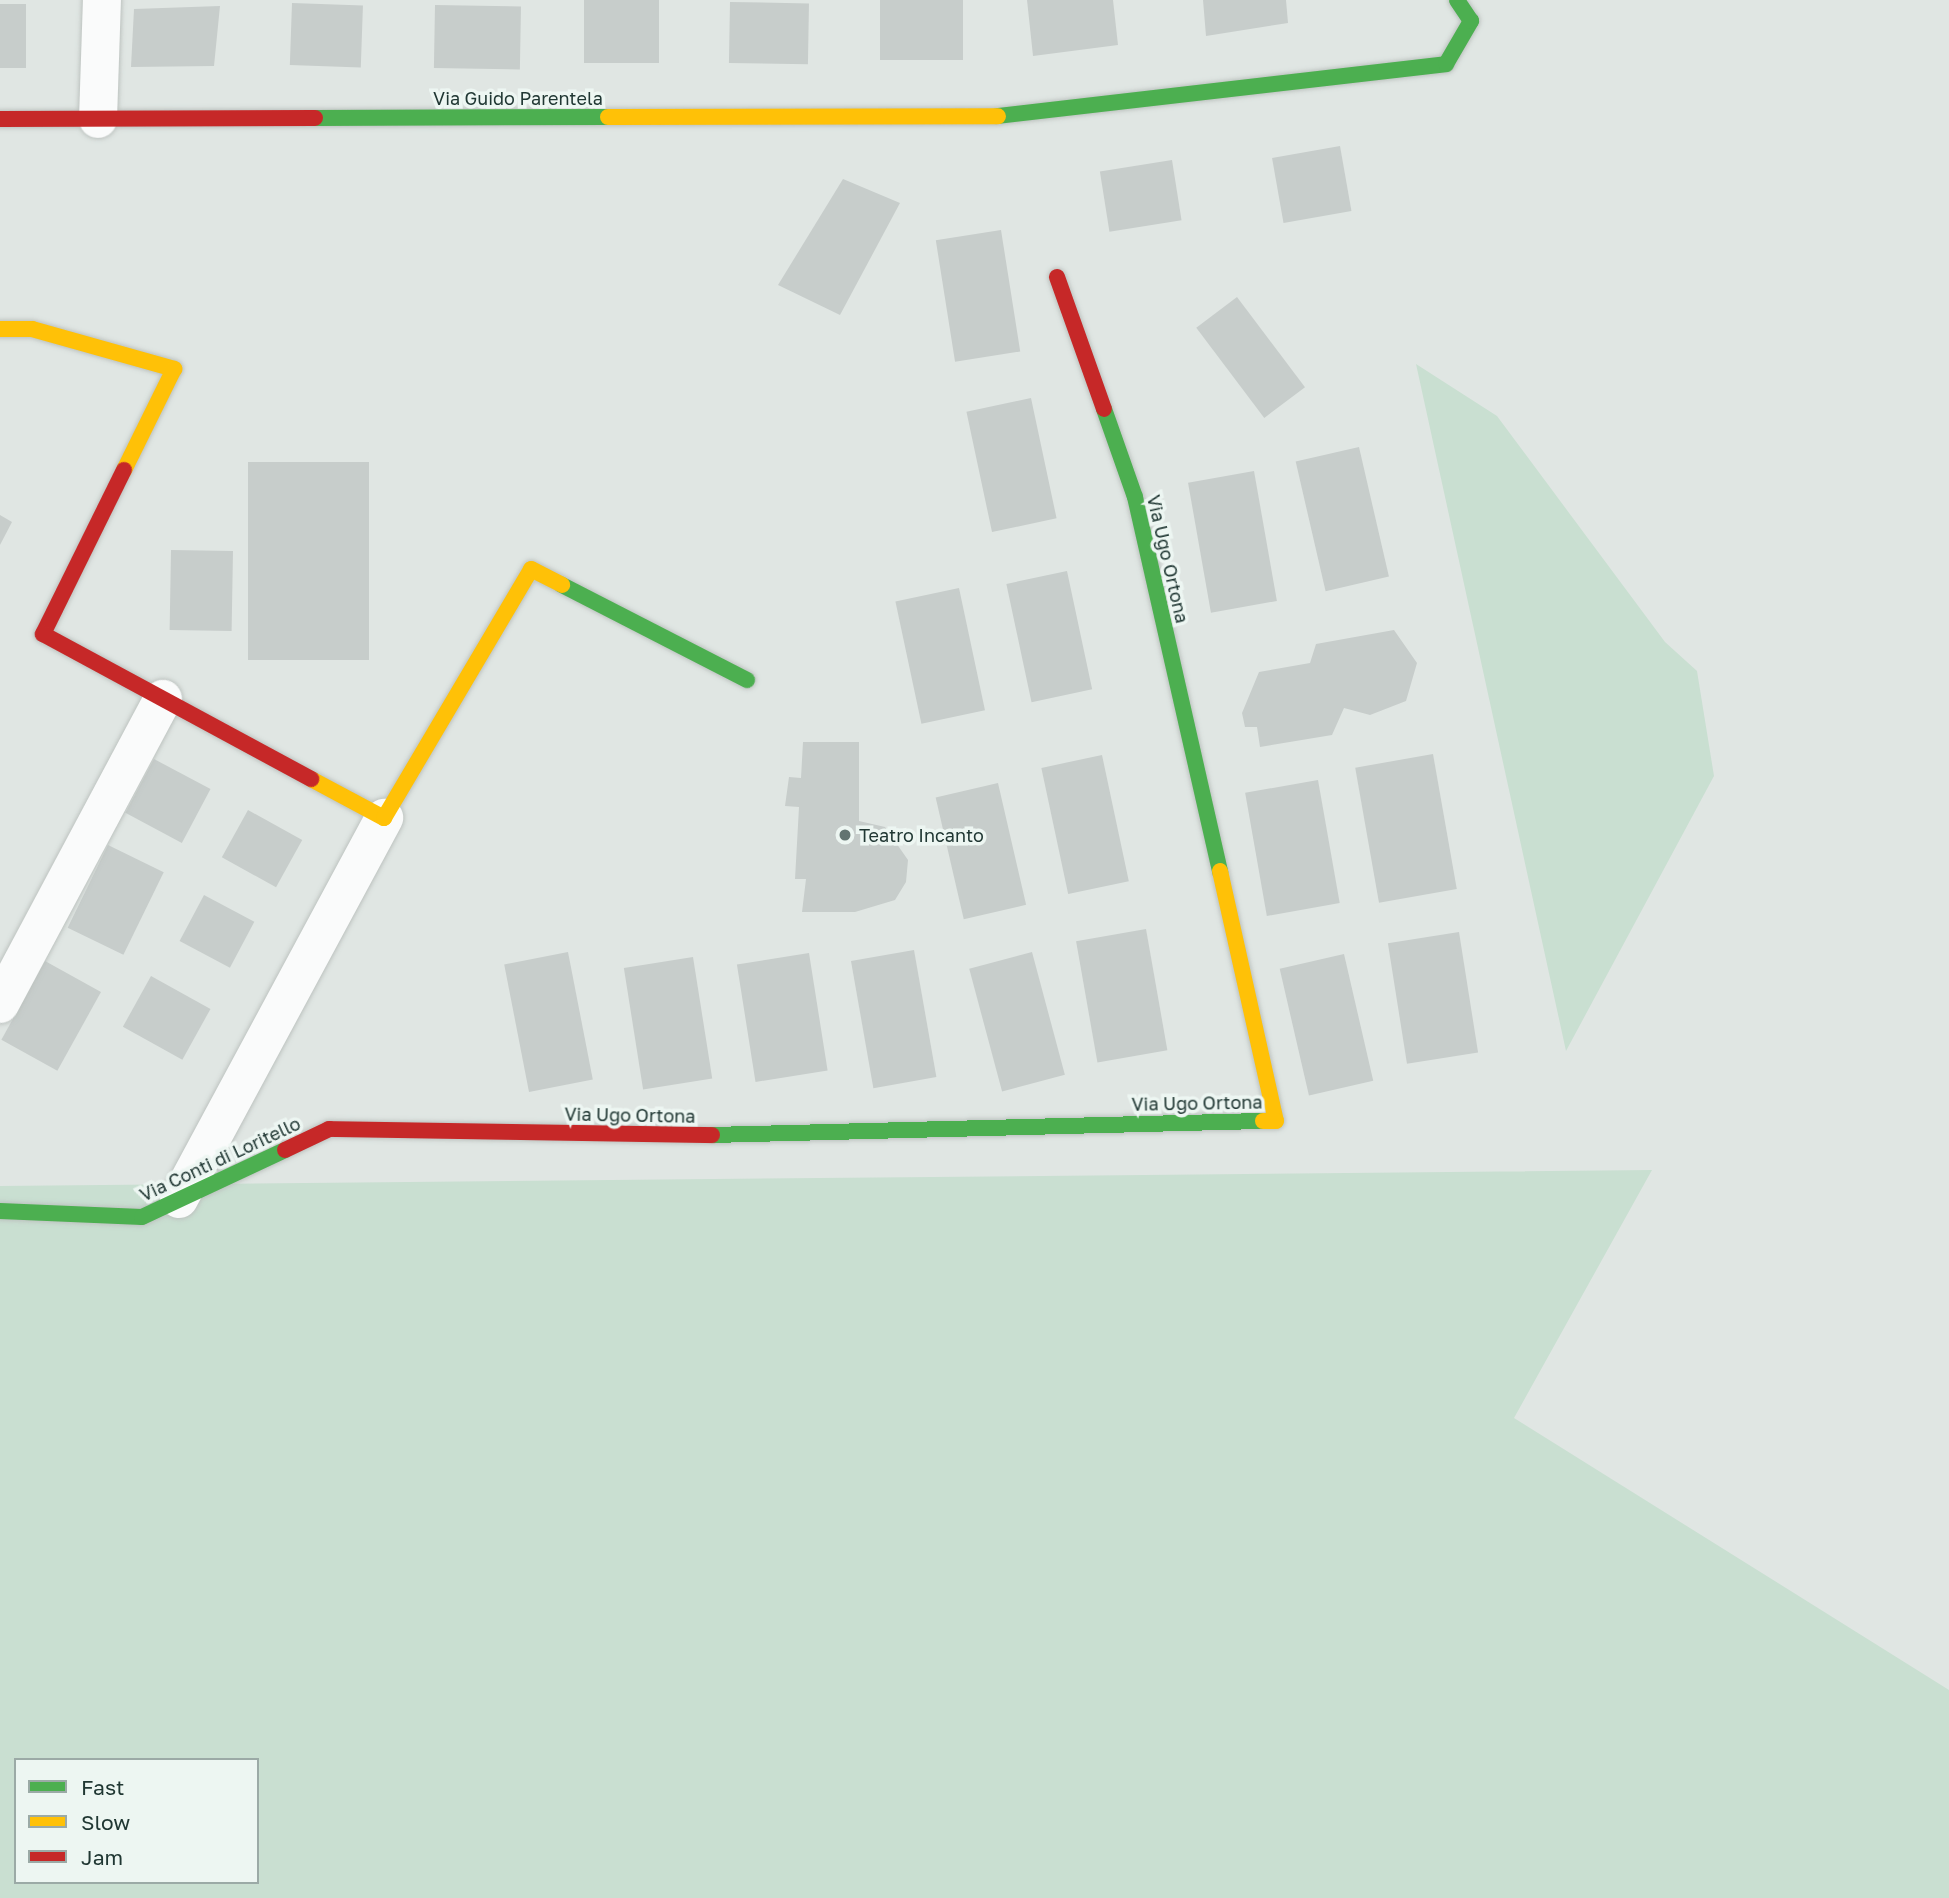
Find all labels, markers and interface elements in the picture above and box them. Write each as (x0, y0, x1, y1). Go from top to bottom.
street label: Via Guido Parentela (433, 87, 603, 109)
street label: Via Ugo Ortona (1143, 493, 1193, 625)
place label: Teatro Incanto (859, 824, 984, 846)
marker: Teatro Incanto (837, 827, 853, 843)
street label: Via Ugo Ortona (1131, 1091, 1263, 1115)
street label: Via Ugo Ortona (564, 1103, 696, 1127)
street label: Via Conti di Loritello (136, 1112, 304, 1206)
legend (14, 1758, 259, 1884)
text: Fast (81, 1774, 124, 1800)
text: Slow (81, 1809, 130, 1835)
text: Jam (81, 1844, 123, 1870)

